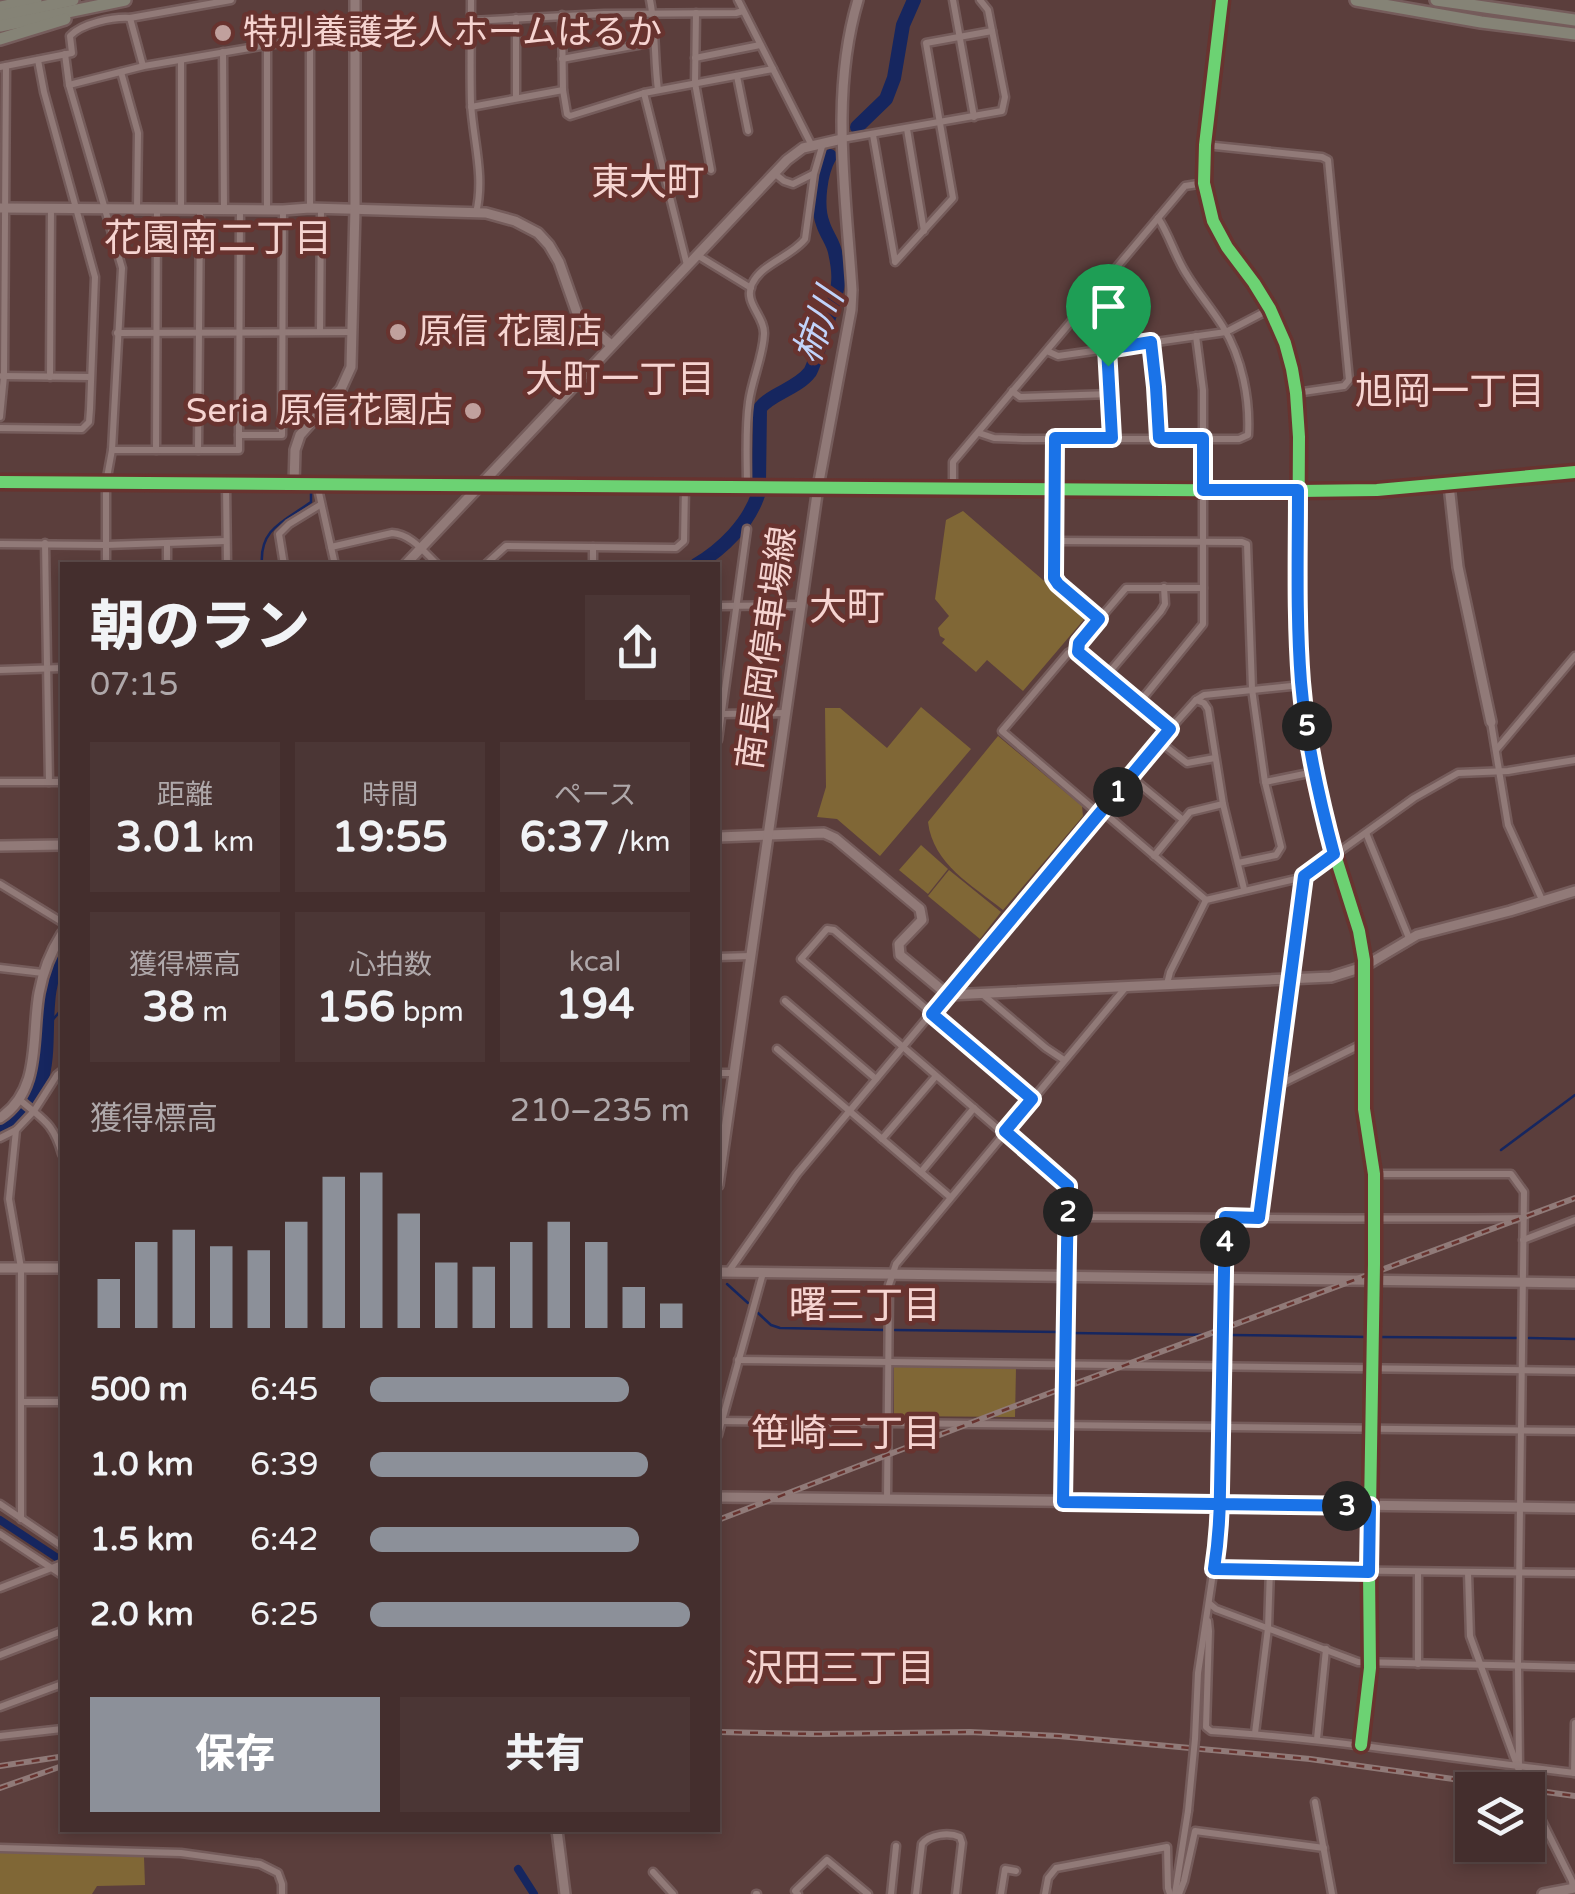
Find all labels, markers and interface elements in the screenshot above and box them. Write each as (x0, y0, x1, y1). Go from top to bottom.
place label: 特別養護老人ホームはるか (243, 12, 662, 54)
marker: 特別養護老人ホームはるか (212, 22, 234, 44)
district label: 東大町 (591, 160, 705, 206)
district label: 花園南二丁目 (104, 216, 332, 262)
pin (1066, 264, 1151, 367)
water label: 柿川 (784, 279, 855, 370)
icon: arrive (1081, 279, 1136, 334)
place label: 原信 花園店 (418, 311, 602, 353)
marker: 原信 花園店 (387, 321, 409, 343)
district label: 大町一丁目 (525, 357, 715, 403)
district label: 旭岡一丁目 (1355, 369, 1545, 415)
place label: Seria 原信花園店 (186, 390, 453, 432)
marker: Seria 原信花園店 (462, 400, 484, 422)
street label: 南長岡停車場線 (729, 524, 805, 772)
district label: 大町 (809, 585, 885, 631)
text: 朝のラン (90, 595, 310, 661)
button: share (585, 595, 690, 700)
text: 07:15 (90, 666, 179, 704)
pin: 5 (1282, 701, 1332, 751)
text: 5 (1298, 709, 1316, 743)
pin: 1 (1093, 767, 1143, 817)
text: 1 (1109, 775, 1127, 809)
text: 距離 (157, 778, 213, 812)
text: 時間 (362, 778, 418, 812)
text: ペース (554, 778, 636, 812)
text: 3.01 (116, 812, 206, 863)
text: 19:55 (332, 812, 448, 863)
text: 6:37 (520, 812, 610, 863)
text: km (206, 825, 254, 859)
text: /km (610, 825, 670, 859)
text: kcal (569, 945, 621, 979)
text: 獲得標高 (129, 948, 241, 982)
text: 心拍数 (348, 948, 432, 982)
text: 194 (555, 979, 635, 1030)
text: 38 (142, 982, 195, 1033)
text: 156 (316, 982, 395, 1033)
text: m (195, 995, 228, 1029)
text: bpm (395, 995, 464, 1029)
text: 210–235 m (510, 1092, 690, 1130)
text: 獲得標高 (90, 1100, 218, 1138)
pin: 2 (1043, 1187, 1093, 1237)
text: 2 (1059, 1195, 1077, 1229)
pin: 4 (1200, 1217, 1250, 1267)
text: 4 (1216, 1225, 1234, 1259)
district label: 曙三丁目 (789, 1283, 941, 1329)
text: 500 m (90, 1371, 188, 1409)
text: 6:45 (250, 1371, 319, 1409)
district label: 笹崎三丁目 (751, 1411, 941, 1457)
text: 1.0 km (90, 1446, 194, 1484)
text: 6:39 (250, 1446, 319, 1484)
pin: 3 (1322, 1481, 1372, 1531)
text: 3 (1338, 1489, 1356, 1523)
text: 1.5 km (90, 1521, 194, 1559)
text: 6:42 (250, 1521, 319, 1559)
text: 2.0 km (90, 1596, 194, 1634)
text: 6:25 (250, 1596, 319, 1634)
district label: 沢田三丁目 (745, 1646, 935, 1692)
button: 保存 (90, 1697, 380, 1812)
button: 共有 (400, 1697, 690, 1812)
map controls (1455, 1772, 1545, 1862)
button: layers (1455, 1772, 1545, 1862)

